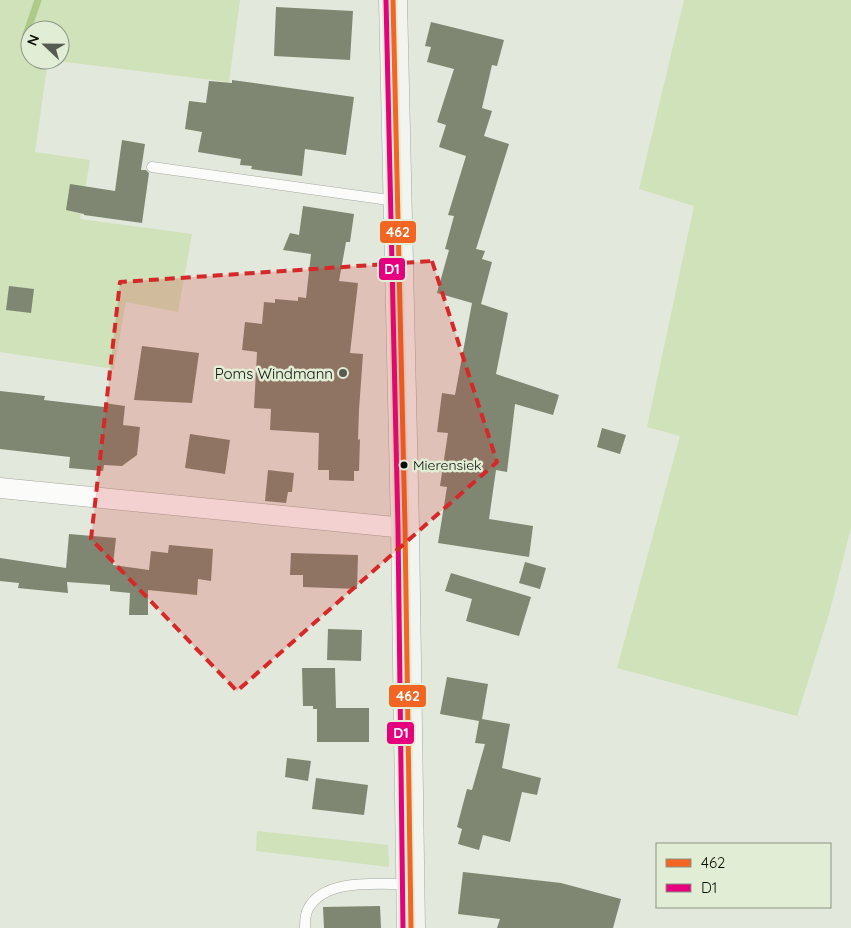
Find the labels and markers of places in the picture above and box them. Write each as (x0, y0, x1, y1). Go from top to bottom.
place label: Poms Windmann (215, 364, 333, 383)
marker: Poms Windmann (337, 367, 349, 379)
place label: Mierensiek (413, 456, 482, 474)
marker: Mierensiek (399, 460, 409, 470)

